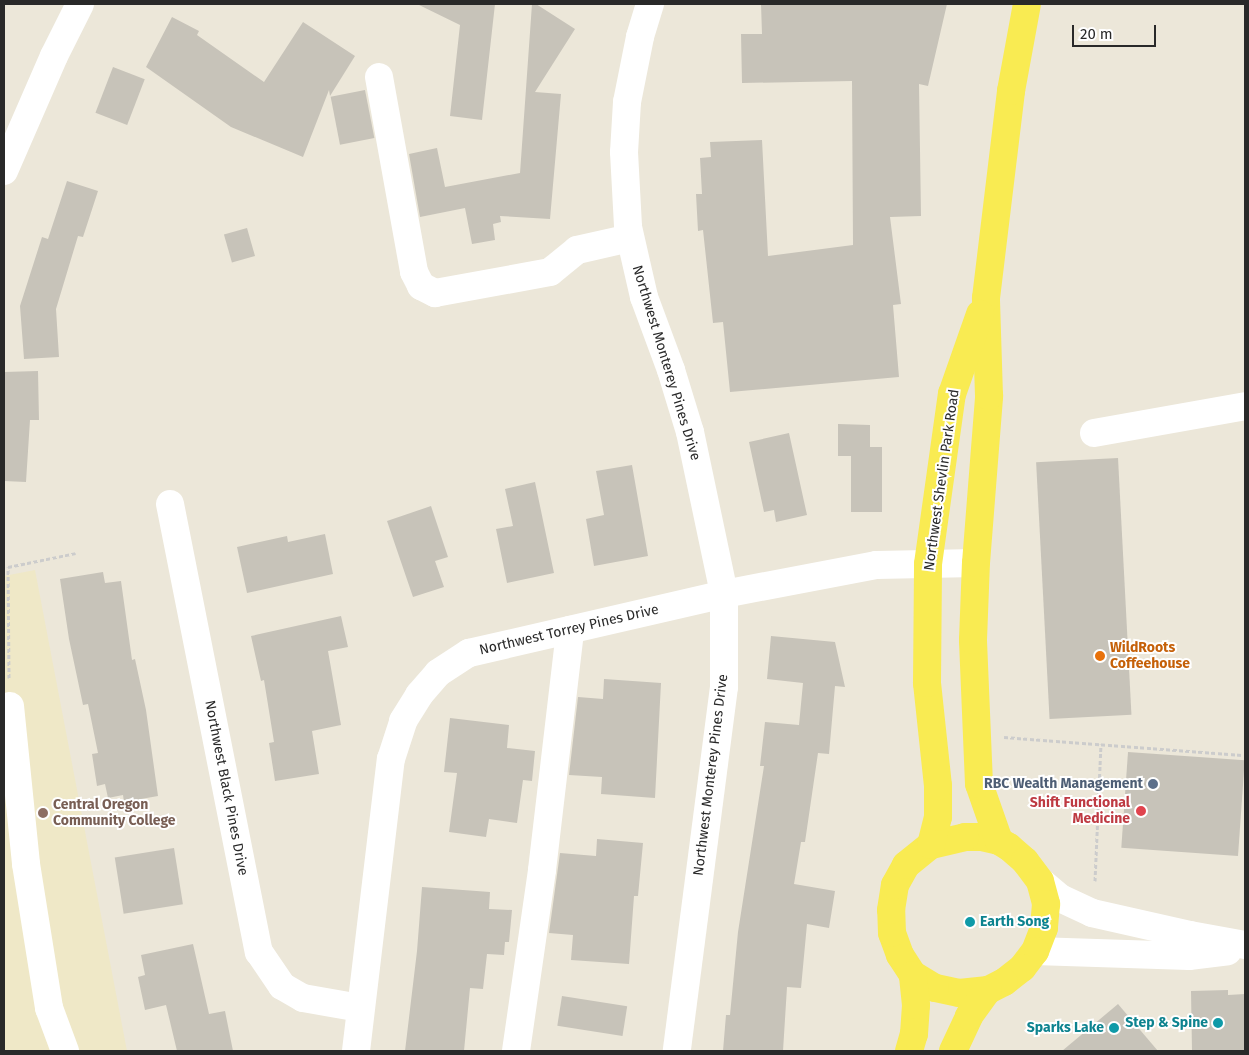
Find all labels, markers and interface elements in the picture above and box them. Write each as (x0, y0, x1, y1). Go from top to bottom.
scale bar (1074, 15, 1158, 47)
text: 20 m (1080, 25, 1113, 43)
street label: Northwest Monterey Pines Drive (628, 263, 704, 463)
street label: Northwest Shevlin Park Road (921, 388, 963, 572)
street label: Northwest Torrey Pines Drive (478, 601, 660, 659)
place label: WildRoots Coffeehouse (1110, 640, 1190, 672)
marker: WildRoots Coffeehouse (1094, 650, 1106, 662)
street label: Northwest Monterey Pines Drive (690, 673, 732, 877)
street label: Northwest Black Pines Drive (201, 699, 251, 877)
place label: RBC Wealth Management (984, 776, 1143, 792)
marker: RBC Wealth Management (1147, 778, 1159, 790)
place label: Shift Functional Medicine (1030, 795, 1130, 828)
place label: Central Oregon Community College (53, 797, 176, 830)
marker: Shift Functional Medicine (1134, 804, 1148, 818)
marker: Central Oregon Community College (37, 807, 49, 819)
place label: Earth Song (980, 914, 1049, 930)
marker: Earth Song (964, 916, 976, 928)
place label: Step & Spine (1125, 1015, 1208, 1031)
marker: Step & Spine (1212, 1017, 1224, 1029)
place label: Sparks Lake (1027, 1020, 1104, 1036)
marker: Sparks Lake (1108, 1022, 1120, 1034)

